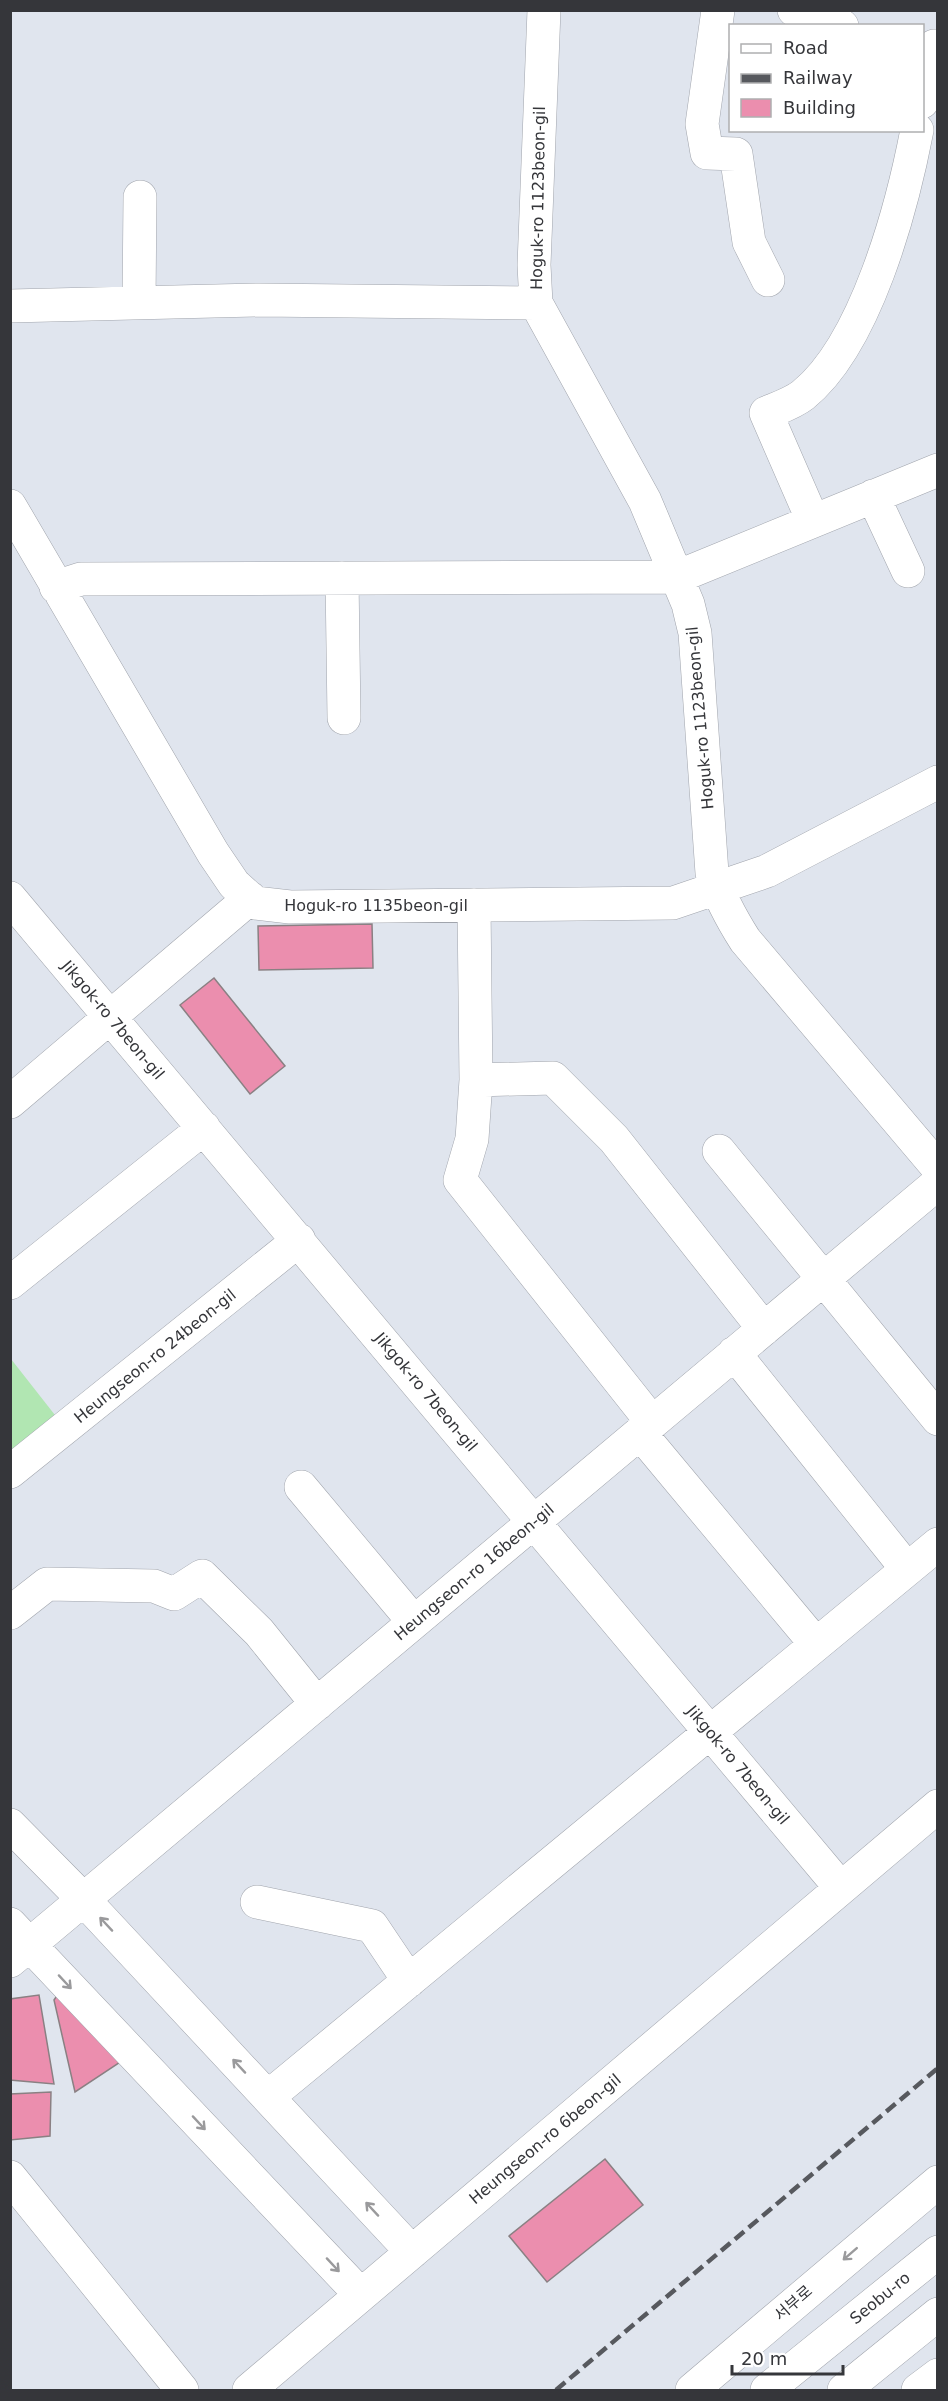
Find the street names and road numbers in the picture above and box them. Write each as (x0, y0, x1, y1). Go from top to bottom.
street label: Hoguk-ro 1123beon-gil (527, 106, 549, 290)
street label: Hoguk-ro 1123beon-gil (683, 626, 717, 810)
street label: Hoguk-ro 1135beon-gil (284, 896, 468, 915)
street label: Jikgok-ro 7beon-gil (57, 956, 168, 1083)
street label: Heungseon-ro 24beon-gil (70, 1285, 240, 1427)
street label: Jikgok-ro 7beon-gil (370, 1328, 481, 1455)
street label: Heungseon-ro 16beon-gil (390, 1500, 558, 1644)
street label: Jikgok-ro 7beon-gil (682, 1701, 793, 1828)
street label: Heungseon-ro 6beon-gil (465, 2070, 625, 2208)
street label: Seobu-ro (846, 2268, 914, 2328)
street label: 서부로 (770, 2281, 816, 2325)

